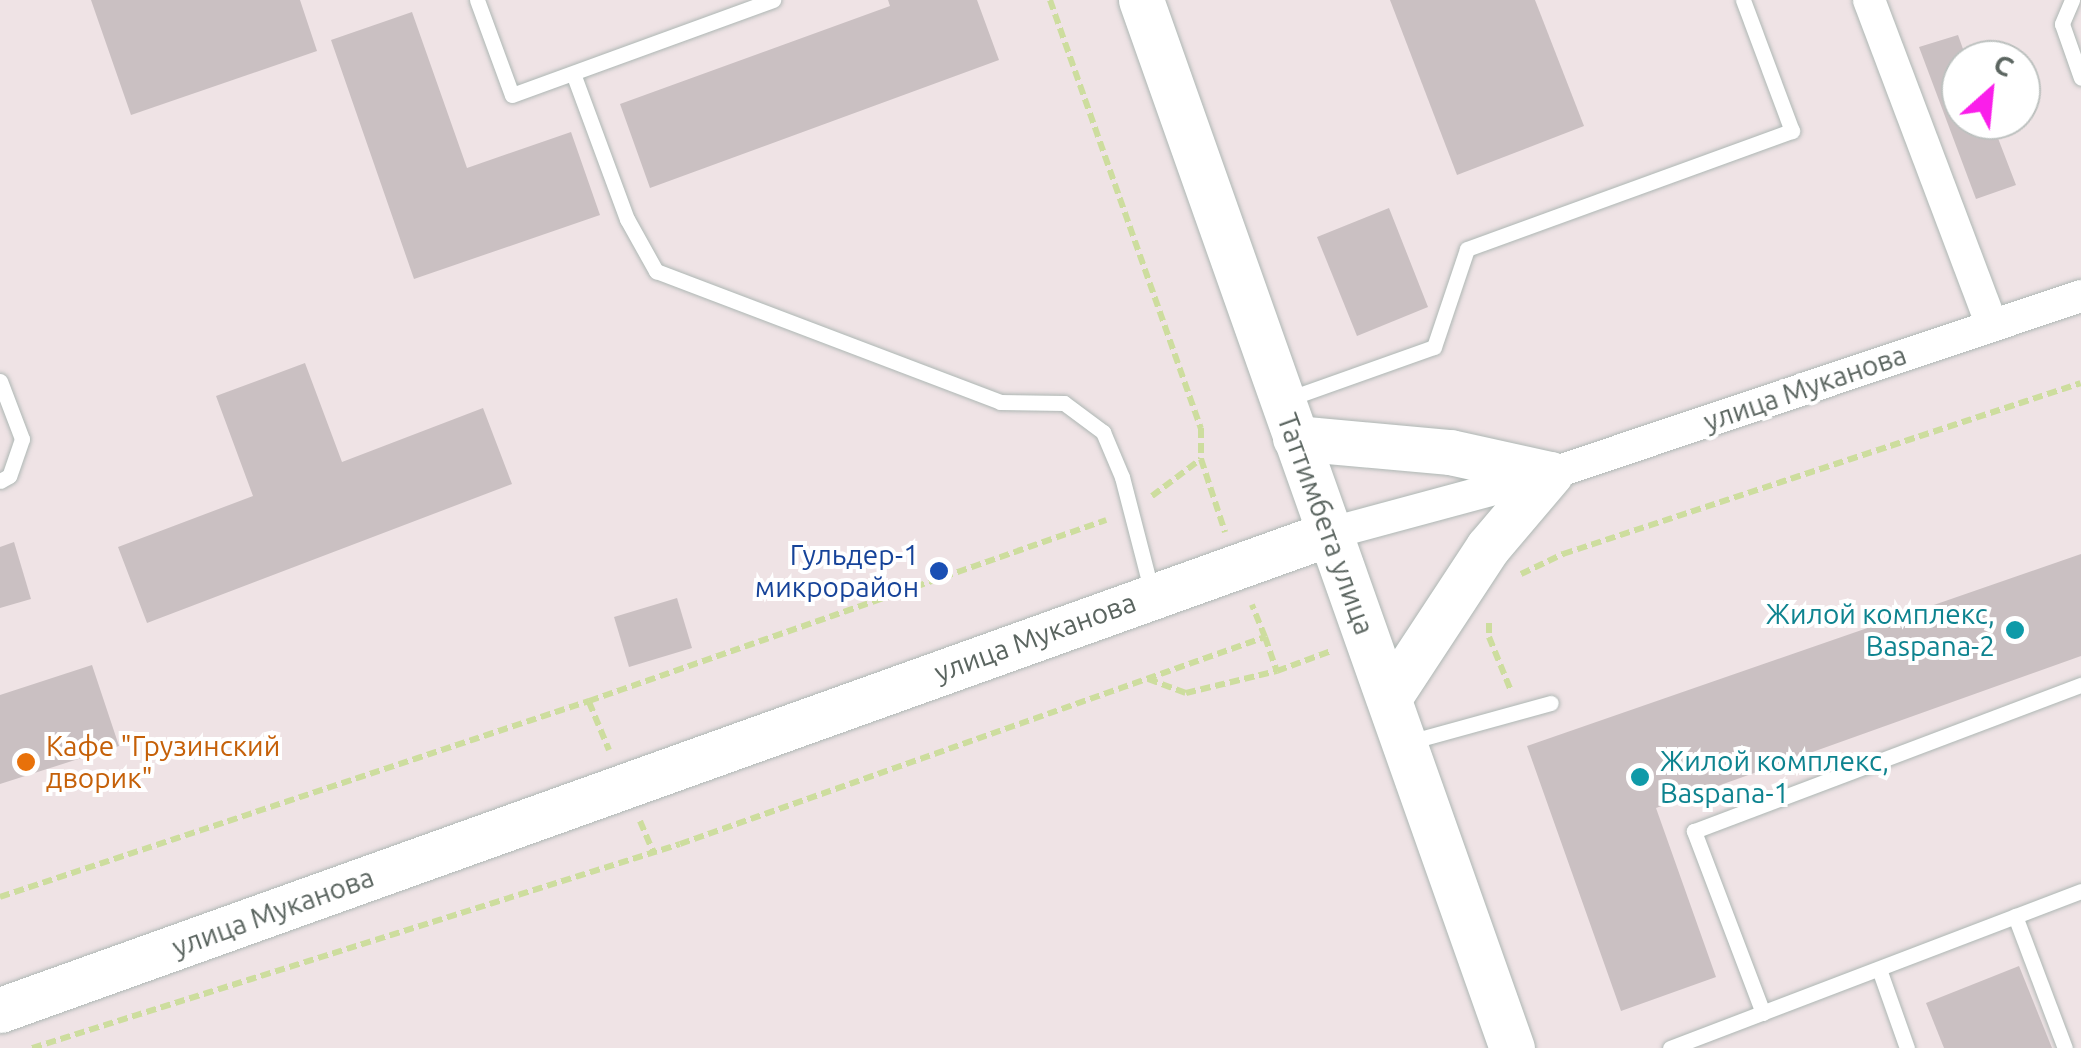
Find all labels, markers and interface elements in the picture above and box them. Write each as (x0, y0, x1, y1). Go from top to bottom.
north arrow (1941, 40, 2041, 140)
text: С (1989, 47, 2019, 82)
street label: улица Муканова (1699, 338, 1911, 438)
street label: Таттимбета улица (1270, 409, 1382, 639)
place label: Гульдер-1 микрорайон (755, 538, 919, 604)
marker: Гульдер-1 микрорайон (928, 560, 950, 582)
street label: улица Муканова (930, 585, 1140, 689)
place label: Жилой комплекс, Baspana-2 (1766, 597, 1995, 663)
marker: Жилой комплекс, Baspana-2 (2004, 619, 2026, 641)
place label: Кафе "Грузинский дворик" (46, 729, 280, 795)
place label: Жилой комплекс, Baspana-1 (1660, 744, 1889, 810)
marker: Кафе "Грузинский дворик" (15, 751, 37, 773)
marker: Жилой комплекс, Baspana-1 (1629, 766, 1651, 788)
street label: улица Муканова (168, 860, 378, 964)

